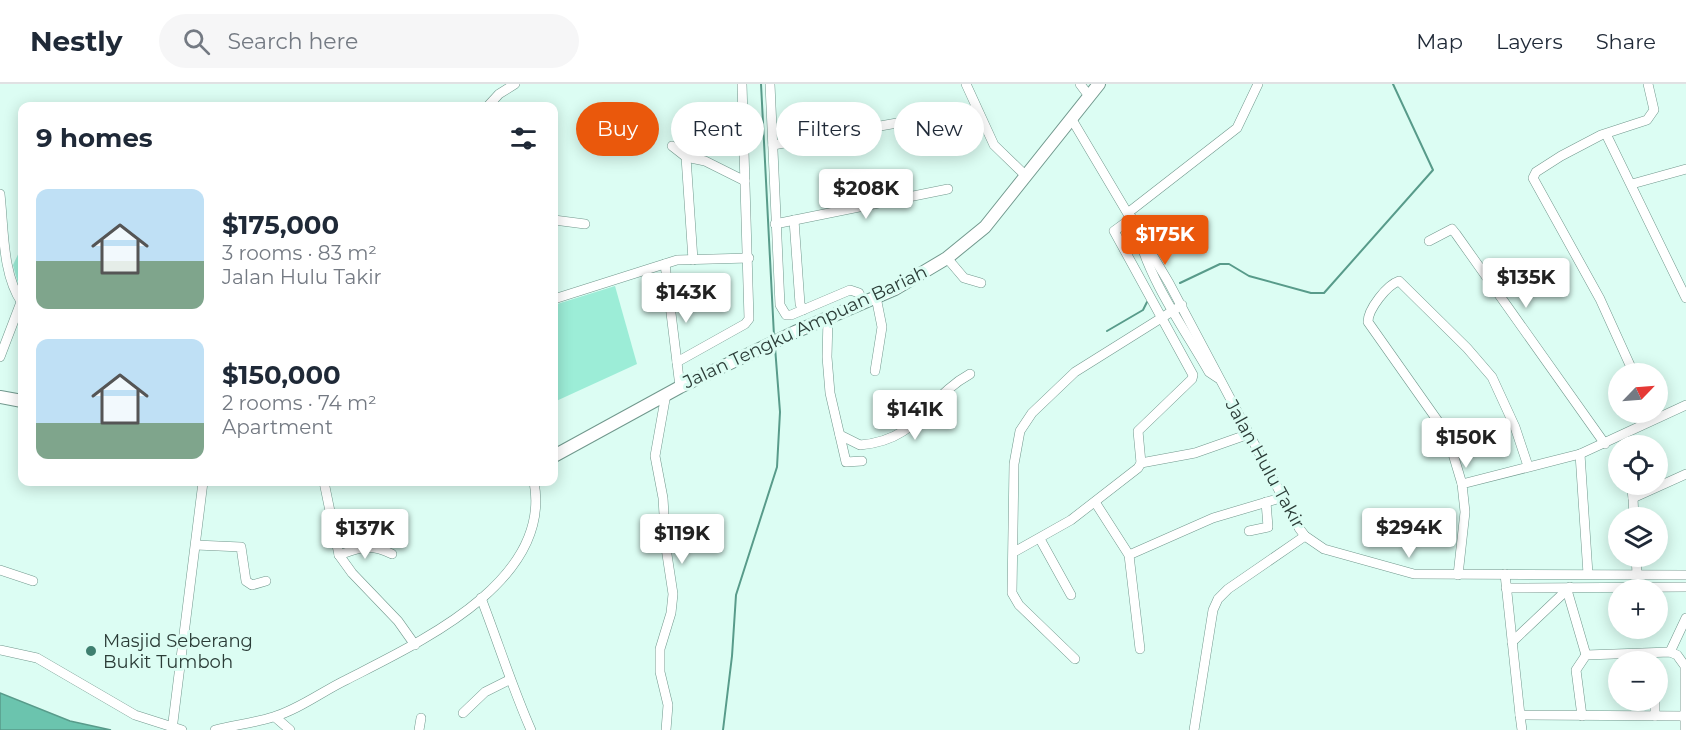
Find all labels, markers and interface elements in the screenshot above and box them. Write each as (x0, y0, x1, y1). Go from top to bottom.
search box (159, 14, 579, 68)
text: Nestly (30, 24, 123, 58)
icon: search (180, 25, 213, 58)
text: Search here (228, 28, 358, 55)
text: Map (1416, 29, 1463, 54)
text: Layers (1496, 29, 1563, 54)
text: Share (1596, 29, 1656, 54)
chip: Buy (576, 102, 659, 156)
chip: Rent (671, 102, 764, 156)
chip: Filters (776, 102, 882, 156)
chip: New (894, 102, 984, 156)
text: 9 homes (36, 122, 153, 154)
icon: filters (507, 122, 540, 155)
pin: $208K (824, 169, 908, 220)
text: $208K (833, 176, 899, 200)
text: $175,000 (222, 209, 339, 241)
icon: home (84, 213, 156, 285)
pin: $175K (1123, 215, 1207, 266)
text: $175K (1135, 222, 1195, 246)
text: 3 rooms · 83 m² (222, 241, 377, 265)
pin: $135K (1484, 258, 1568, 309)
street label: Jalan Tengku Ampuan Bariah (679, 261, 931, 394)
text: Jalan Hulu Takir (222, 265, 382, 289)
text: $135K (1497, 265, 1555, 289)
pin: $143K (644, 273, 728, 324)
text: $143K (656, 280, 716, 304)
text: $150,000 (222, 359, 341, 391)
icon: home (84, 363, 156, 435)
north arrow (1608, 363, 1668, 423)
map controls (1608, 363, 1668, 711)
pin: $141K (873, 390, 957, 441)
text: 2 rooms · 74 m² (222, 391, 377, 415)
street label: Jalan Hulu Takir (1220, 395, 1309, 532)
text: $141K (887, 397, 943, 421)
text: Apartment (222, 415, 333, 439)
pin: $150K (1424, 418, 1508, 469)
text: $150K (1436, 425, 1496, 449)
button: locate (1608, 435, 1668, 495)
button: layers (1608, 507, 1668, 567)
pin: $294K (1367, 508, 1451, 559)
pin: $137K (323, 509, 407, 560)
pin: $119K (640, 514, 724, 565)
text: $294K (1376, 515, 1442, 539)
text: $137K (335, 516, 395, 540)
text: $119K (654, 521, 710, 545)
button: + (1608, 579, 1668, 639)
place label: Masjid Seberang Bukit Tumboh (103, 630, 253, 673)
marker: Masjid Seberang Bukit Tumboh (84, 644, 98, 658)
button: − (1608, 651, 1668, 711)

